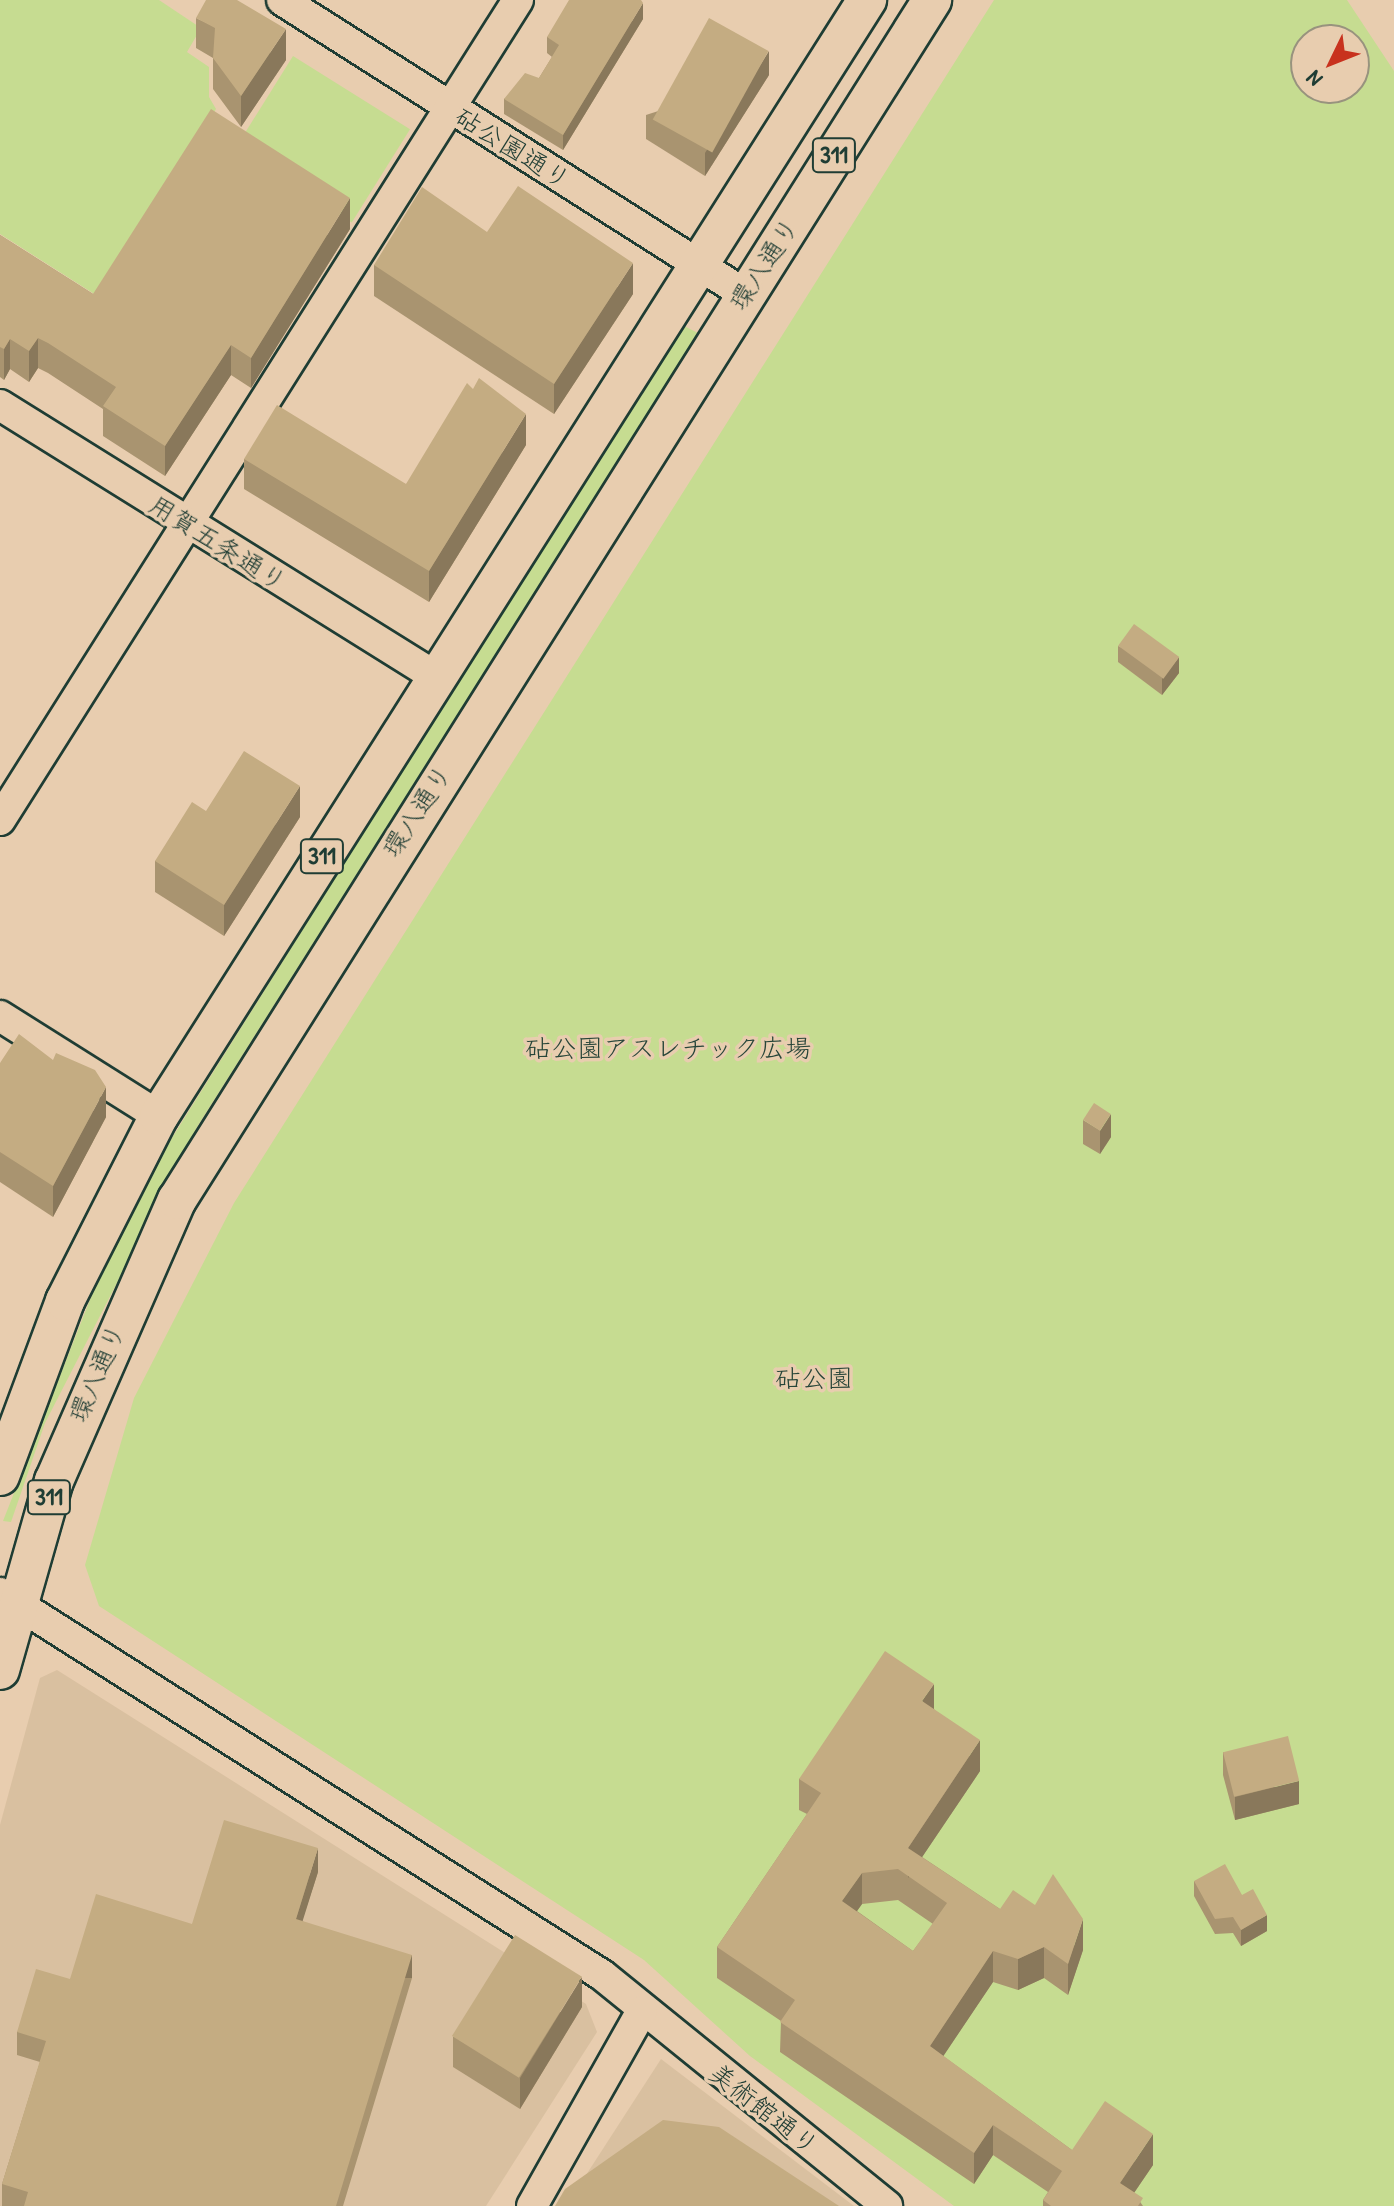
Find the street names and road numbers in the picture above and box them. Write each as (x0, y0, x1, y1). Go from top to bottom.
street label: 砧公園通り (450, 100, 576, 196)
road number: 311 (810, 135, 858, 175)
street label: 環八通り (723, 212, 805, 316)
street label: 用賀五条通り (144, 488, 292, 598)
street label: 環八通り (376, 759, 458, 863)
road number: 311 (298, 836, 346, 876)
street label: 環八通り (62, 1319, 132, 1427)
road number: 311 (25, 1477, 73, 1517)
street label: 美術館通り (703, 2057, 825, 2161)

